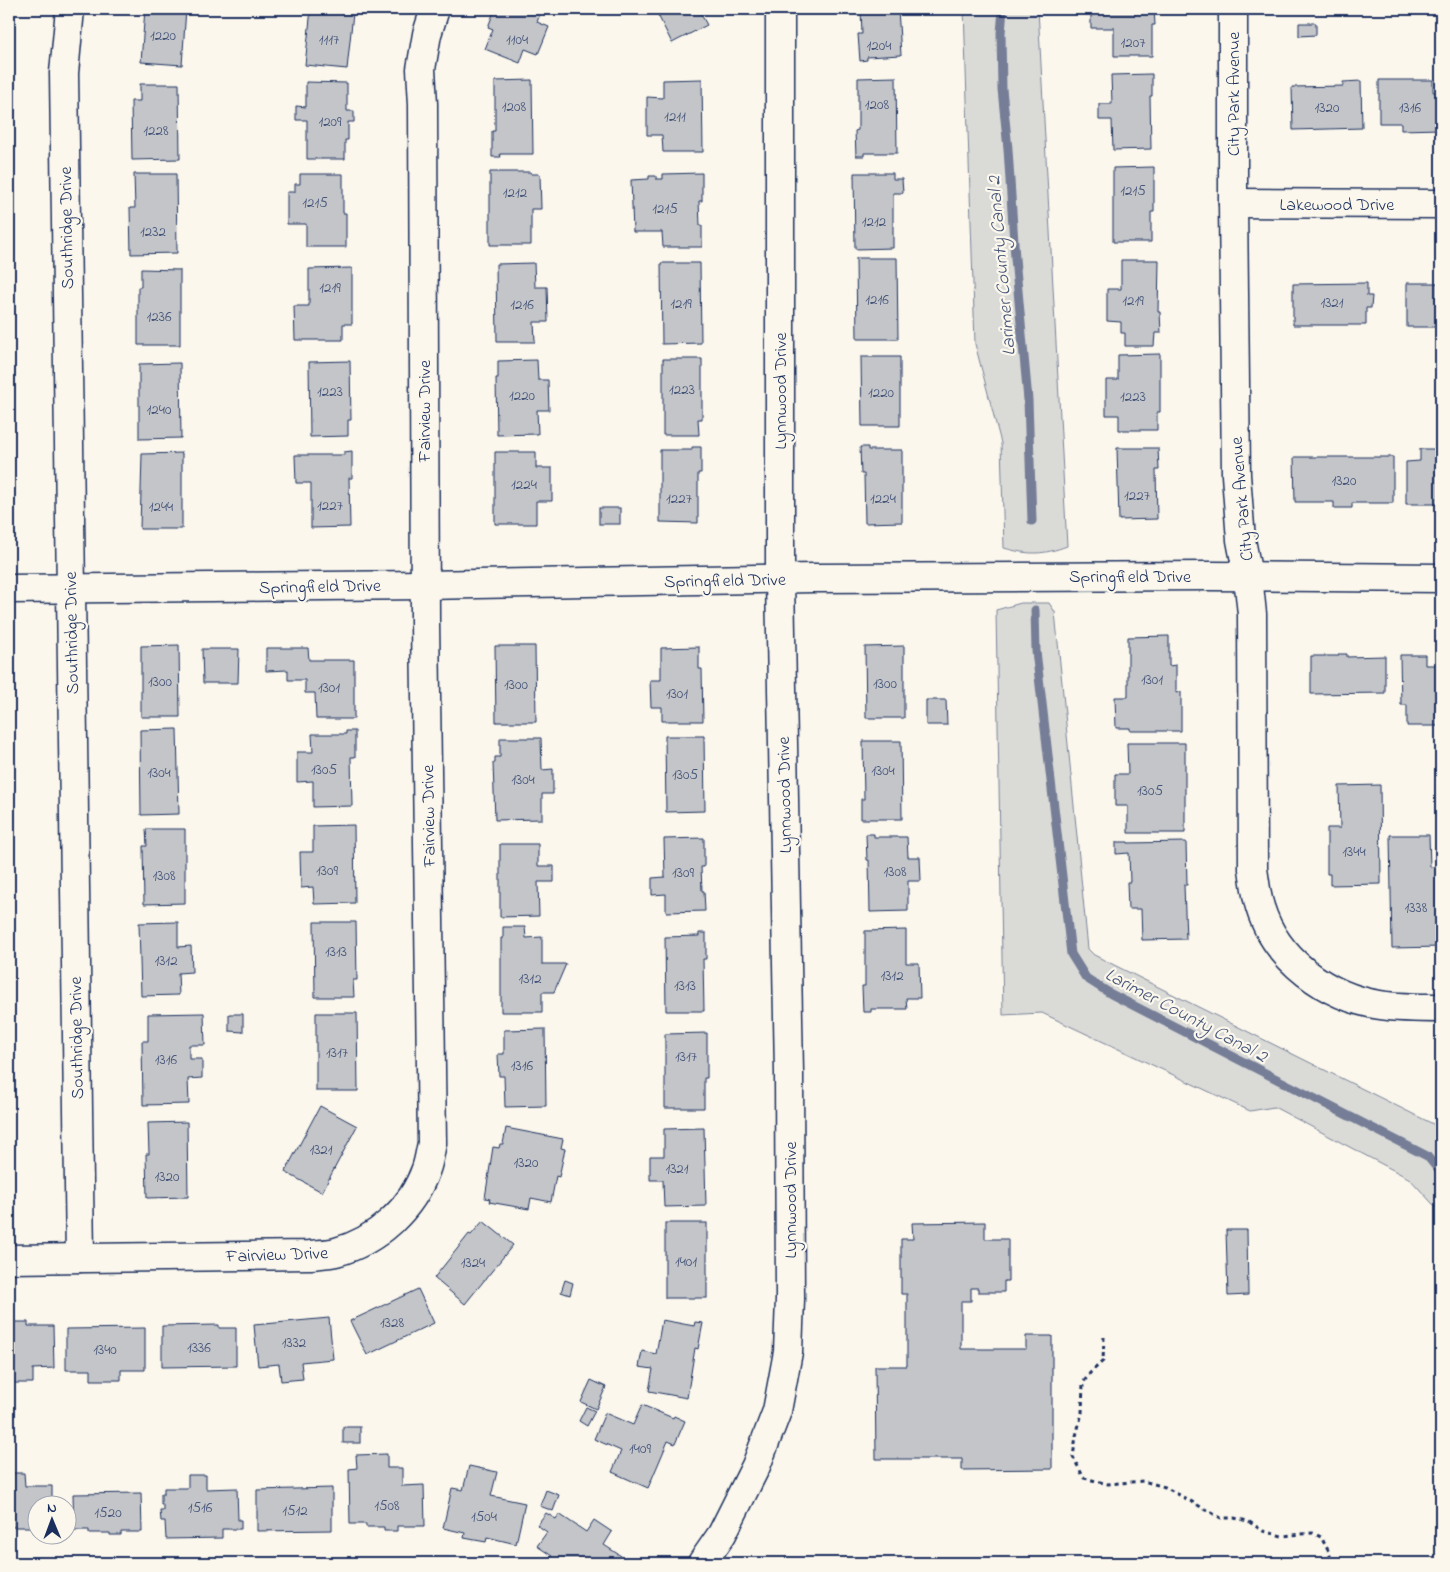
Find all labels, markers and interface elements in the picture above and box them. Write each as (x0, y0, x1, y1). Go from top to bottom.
house number: 1220 (150, 25, 177, 47)
house number: 1117 (319, 29, 339, 51)
house number: 1104 (506, 29, 528, 51)
street label: City Park Avenue (1222, 31, 1248, 156)
house number: 1207 (1121, 32, 1145, 54)
house number: 1204 (867, 35, 891, 57)
house number: 1208 (865, 94, 890, 116)
house number: 1208 (502, 96, 527, 118)
house number: 1320 (1315, 97, 1340, 119)
house number: 1316 (1399, 97, 1422, 119)
house number: 1211 (664, 106, 686, 128)
house number: 1209 (318, 111, 342, 133)
house number: 1228 (143, 120, 169, 142)
street label: Southridge Drive (54, 165, 83, 290)
water label: Larimer County Canal 2 (981, 173, 1024, 357)
house number: 1215 (1120, 180, 1146, 202)
house number: 1212 (503, 182, 528, 204)
house number: 1215 (302, 192, 328, 214)
street label: Lakewood Drive (1280, 193, 1395, 219)
house number: 1215 (652, 198, 678, 220)
house number: 1212 (862, 211, 887, 233)
house number: 1232 (140, 221, 166, 243)
house number: 1219 (319, 277, 341, 299)
house number: 1216 (865, 289, 889, 311)
house number: 1219 (1122, 290, 1144, 312)
house number: 1321 (1320, 292, 1344, 314)
house number: 1219 (670, 293, 692, 315)
house number: 1216 (510, 294, 534, 316)
house number: 1236 (146, 306, 172, 328)
street label: Lynnwood Drive (769, 332, 795, 449)
street label: Fairview Drive (413, 359, 439, 463)
house number: 1223 (669, 379, 695, 401)
house number: 1223 (317, 381, 343, 403)
house number: 1220 (868, 382, 895, 404)
house number: 1220 (509, 385, 536, 407)
house number: 1223 (1120, 386, 1146, 408)
house number: 1240 (147, 399, 172, 421)
street label: City Park Avenue (1225, 435, 1261, 562)
house number: 1320 (1332, 470, 1357, 492)
house number: 1224 (511, 474, 537, 496)
house number: 1227 (1124, 485, 1150, 507)
house number: 1227 (666, 488, 692, 510)
house number: 1224 (870, 488, 896, 510)
house number: 1227 (317, 495, 343, 517)
house number: 1244 (149, 496, 173, 518)
street label: Springfield Drive (1069, 565, 1192, 592)
street label: Springfield Drive (664, 568, 787, 597)
street label: Southridge Drive (59, 570, 88, 695)
street label: Springfield Drive (259, 574, 382, 603)
house number: 1301 (1141, 669, 1163, 691)
house number: 1300 (148, 671, 172, 693)
house number: 1300 (873, 673, 897, 695)
house number: 1300 (504, 674, 528, 696)
house number: 1301 (318, 677, 340, 699)
house number: 1301 (666, 683, 688, 705)
street label: Lynnwood Drive (772, 735, 800, 854)
house number: 1305 (311, 759, 337, 781)
house number: 1304 (871, 760, 895, 782)
house number: 1304 (147, 762, 171, 784)
street label: Fairview Drive (416, 764, 444, 868)
house number: 1305 (672, 764, 698, 786)
house number: 1304 (511, 769, 535, 791)
house number: 1305 (1137, 780, 1163, 802)
house number: 1344 (1342, 841, 1366, 863)
house number: 1309 (316, 860, 338, 882)
house number: 1308 (883, 861, 907, 883)
house number: 1309 (672, 862, 694, 884)
house number: 1308 (152, 865, 176, 887)
house number: 1338 (1405, 897, 1428, 919)
house number: 1313 (325, 941, 347, 963)
house number: 1312 (154, 950, 178, 972)
water label: Larimer County Canal 2 (1100, 962, 1273, 1071)
house number: 1312 (880, 965, 904, 987)
house number: 1312 (518, 968, 542, 990)
street label: Southridge Drive (64, 975, 93, 1100)
house number: 1313 (674, 975, 696, 997)
house number: 1317 (326, 1042, 348, 1064)
house number: 1317 (675, 1046, 697, 1068)
house number: 1316 (155, 1049, 178, 1071)
house number: 1316 (511, 1055, 534, 1077)
house number: 1321 (309, 1139, 333, 1161)
street label: Lynnwood Drive (779, 1141, 805, 1258)
house number: 1320 (514, 1152, 539, 1174)
house number: 1321 (665, 1158, 689, 1180)
house number: 1320 (155, 1166, 180, 1188)
street label: Fairview Drive (224, 1241, 330, 1271)
house number: 1401 (675, 1251, 697, 1273)
house number: 1324 (461, 1252, 485, 1274)
house number: 1328 (380, 1312, 404, 1334)
house number: 1332 (282, 1332, 307, 1354)
house number: 1336 (187, 1337, 211, 1359)
house number: 1340 (93, 1339, 117, 1361)
house number: 1409 (629, 1438, 651, 1460)
north arrow (28, 1494, 78, 1544)
house number: 1508 (374, 1495, 400, 1517)
house number: 1516 (188, 1497, 213, 1519)
text: N (47, 1498, 57, 1519)
house number: 1512 (282, 1500, 308, 1522)
house number: 1520 (94, 1502, 122, 1524)
house number: 1504 (471, 1506, 497, 1528)

